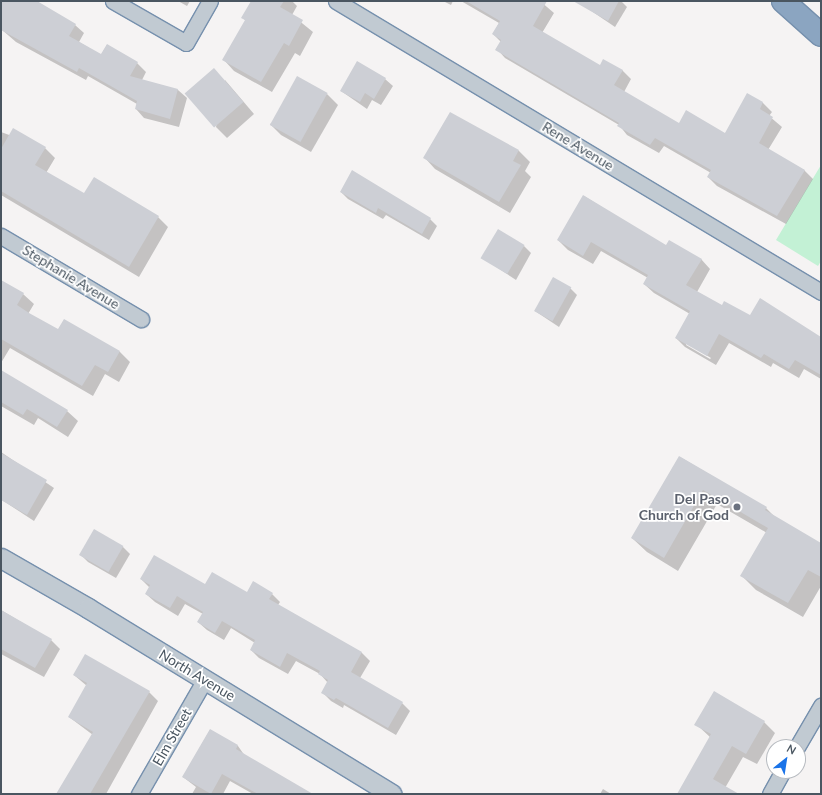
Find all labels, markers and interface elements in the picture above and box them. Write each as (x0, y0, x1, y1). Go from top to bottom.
street label: Rene Avenue (539, 118, 617, 174)
street label: Stephanie Avenue (19, 241, 123, 313)
place label: Del Paso Church of God (639, 491, 729, 524)
marker: Del Paso Church of God (732, 502, 742, 512)
street label: North Avenue (156, 646, 238, 704)
street label: Elm Street (149, 705, 195, 769)
north arrow (766, 739, 806, 779)
text: N (785, 741, 799, 757)

